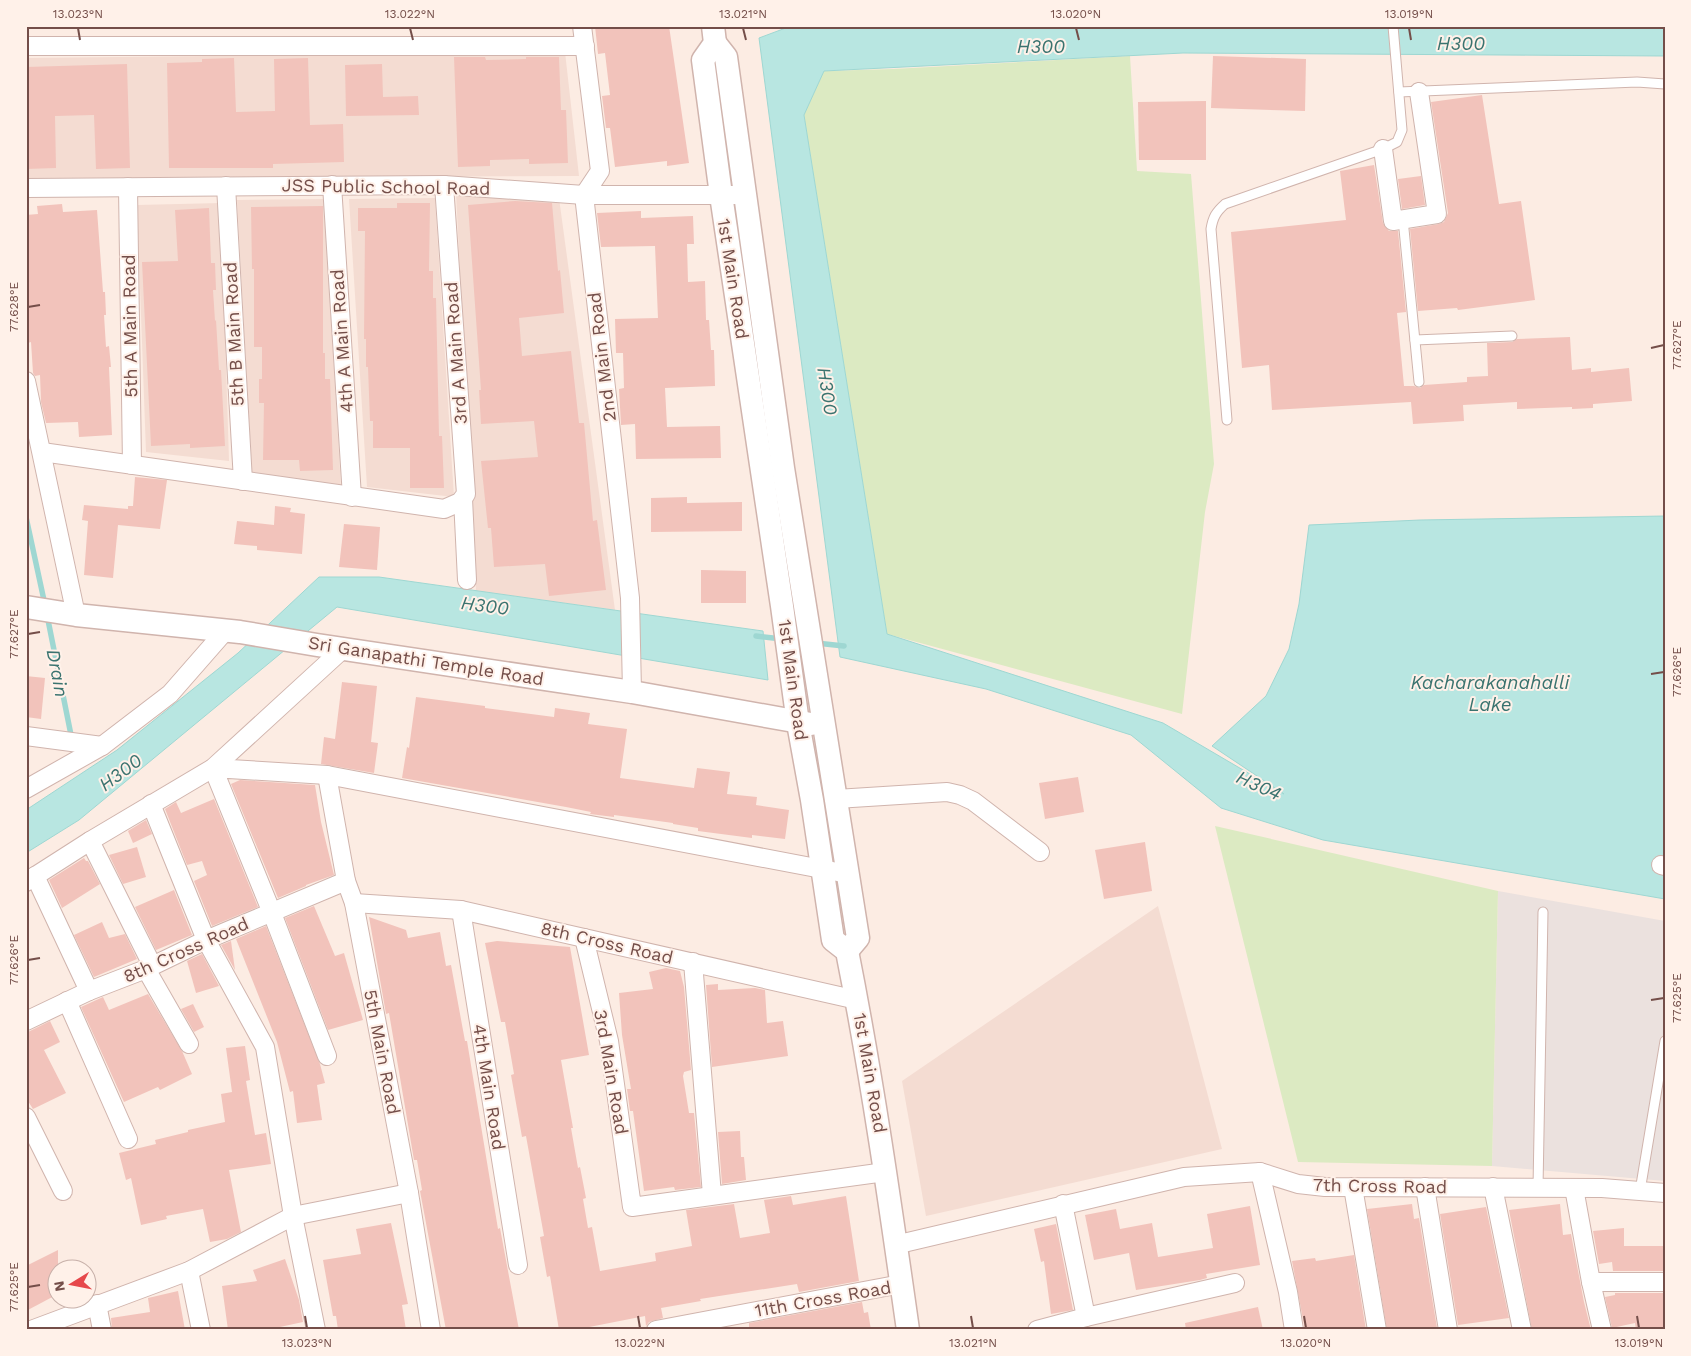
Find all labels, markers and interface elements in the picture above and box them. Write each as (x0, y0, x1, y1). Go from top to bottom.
text: 13.023°N (53, 7, 103, 21)
text: 13.022°N (385, 7, 435, 21)
text: 13.021°N (719, 7, 767, 21)
text: 13.020°N (1051, 7, 1101, 21)
text: 13.019°N (1385, 7, 1433, 21)
water label: H300 (1437, 32, 1485, 55)
water label: H300 (1017, 35, 1065, 58)
street label: JSS Public School Road (282, 174, 490, 199)
street label: 1st Main Road (714, 217, 753, 341)
street label: 5th A Main Road (118, 254, 141, 398)
street label: 5th B Main Road (219, 261, 248, 407)
street label: 4th A Main Road (326, 269, 357, 414)
street label: 3rd A Main Road (440, 281, 471, 425)
text: 77.628°E (7, 282, 21, 332)
street label: 2nd Main Road (583, 291, 620, 423)
text: 77.627°E (1670, 320, 1684, 370)
water label: H300 (812, 365, 843, 417)
water label: H300 (460, 591, 510, 620)
text: 77.627°E (7, 609, 21, 659)
street label: 1st Main Road (775, 618, 812, 742)
street label: Sri Ganapathi Temple Road (307, 632, 545, 690)
water label: Drain (42, 647, 73, 699)
text: 77.626°E (1670, 647, 1684, 697)
water label: Kacharakanahalli Lake (1410, 671, 1571, 716)
water label: H300 (94, 749, 147, 796)
water label: H304 (1233, 765, 1285, 806)
street label: 8th Cross Road (120, 912, 252, 987)
street label: 8th Cross Road (539, 917, 675, 968)
text: 77.626°E (7, 935, 21, 985)
text: 77.625°E (1670, 973, 1684, 1023)
street label: 5th Main Road (360, 988, 405, 1116)
street label: 3rd Main Road (590, 1008, 633, 1136)
street label: 1st Main Road (850, 1011, 891, 1135)
street label: 4th Main Road (469, 1022, 510, 1151)
street label: 7th Cross Road (1313, 1174, 1447, 1197)
north arrow (48, 1258, 98, 1308)
text: 77.625°E (7, 1262, 21, 1312)
street label: 11th Cross Road (753, 1276, 893, 1321)
text: N (50, 1280, 68, 1293)
text: 13.023°N (282, 1336, 332, 1350)
text: 13.022°N (615, 1336, 665, 1350)
text: 13.021°N (949, 1336, 997, 1350)
text: 13.020°N (1281, 1336, 1331, 1350)
text: 13.019°N (1615, 1336, 1663, 1350)

